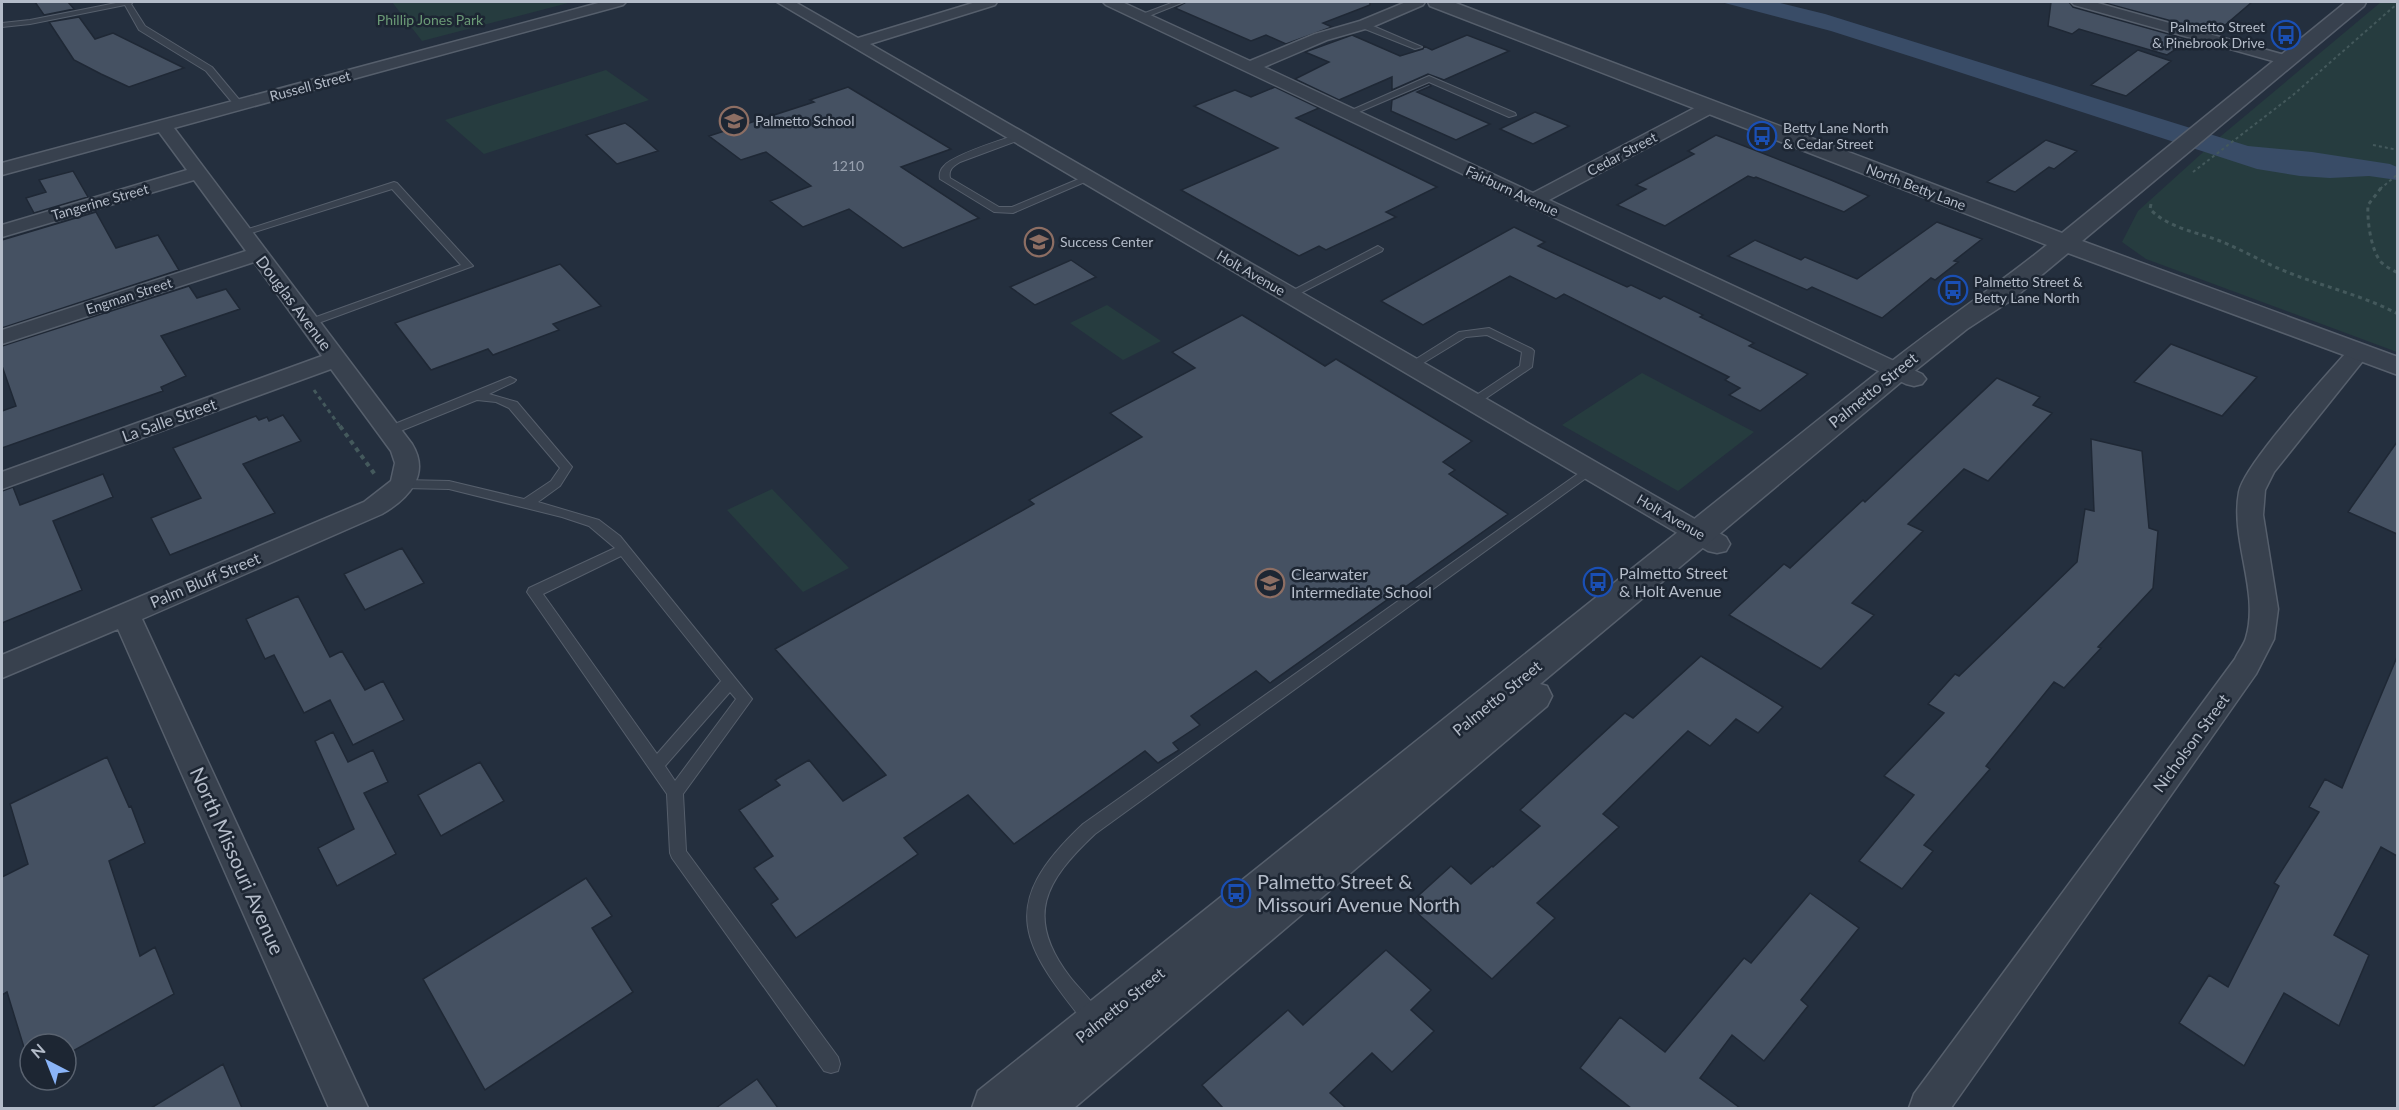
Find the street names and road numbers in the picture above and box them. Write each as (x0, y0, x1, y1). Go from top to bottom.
street label: Russell Street (268, 67, 352, 104)
street label: Cedar Street (1584, 128, 1660, 179)
street label: North Betty Lane (1864, 160, 1969, 213)
street label: Fairburn Avenue (1463, 162, 1561, 219)
street label: Tangerine Street (49, 180, 150, 223)
street label: Holt Avenue (1214, 246, 1288, 299)
street label: Douglas Avenue (253, 252, 336, 354)
street label: Engman Street (84, 274, 174, 317)
street label: Palmetto Street (1824, 348, 1921, 431)
street label: La Salle Street (119, 394, 219, 445)
street label: Holt Avenue (1634, 490, 1708, 543)
street label: Palm Bluff Street (147, 548, 263, 611)
street label: Palmetto Street (1448, 656, 1545, 739)
street label: Nicholson Street (2149, 690, 2233, 795)
street label: North Missouri Avenue (186, 763, 290, 958)
street label: Palmetto Street (1071, 963, 1168, 1046)

